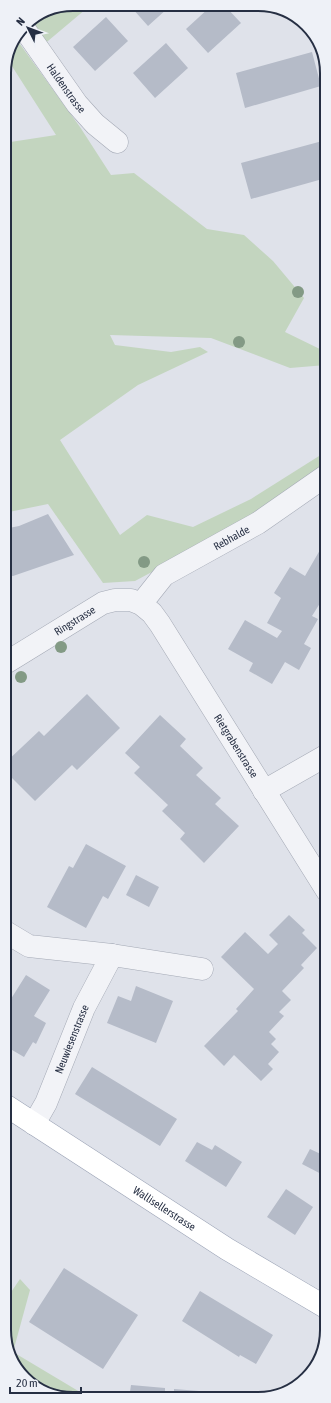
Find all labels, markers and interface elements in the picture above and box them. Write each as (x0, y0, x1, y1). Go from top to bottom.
north arrow (8, 8, 48, 48)
text: N (14, 15, 27, 28)
street label: Haldenstrasse (45, 61, 88, 115)
street label: Rebhalde (211, 523, 251, 552)
street label: Ringstrasse (52, 603, 97, 638)
street label: Rietgrabenstrasse (212, 712, 261, 780)
street label: Neuwiesenstrasse (52, 1002, 91, 1075)
street label: Wallisellerstrasse (131, 1184, 198, 1233)
scale bar (10, 1369, 81, 1395)
text: 20 m (16, 1376, 38, 1390)

